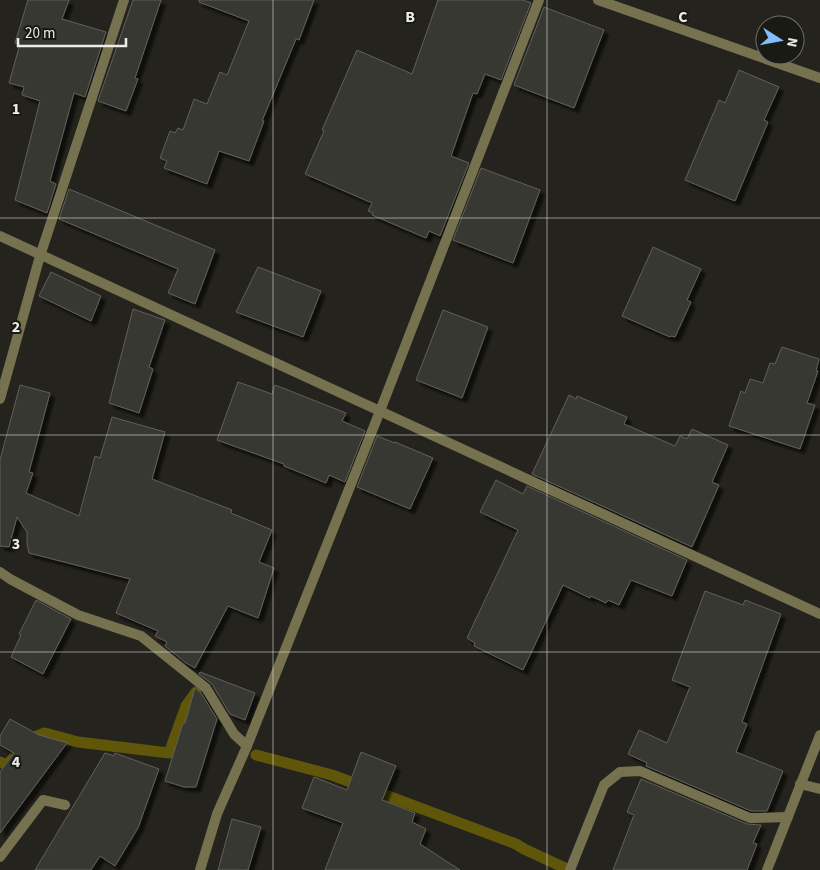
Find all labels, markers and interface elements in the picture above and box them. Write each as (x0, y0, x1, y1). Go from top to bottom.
text: B (405, 6, 415, 28)
text: C (678, 6, 688, 28)
scale bar (18, 15, 125, 47)
north arrow (755, 15, 805, 65)
text: 20 m (25, 23, 55, 44)
text: N (781, 36, 802, 49)
text: 1 (12, 98, 20, 120)
text: 2 (12, 316, 20, 338)
text: 3 (12, 533, 20, 555)
text: 4 (12, 751, 21, 773)

